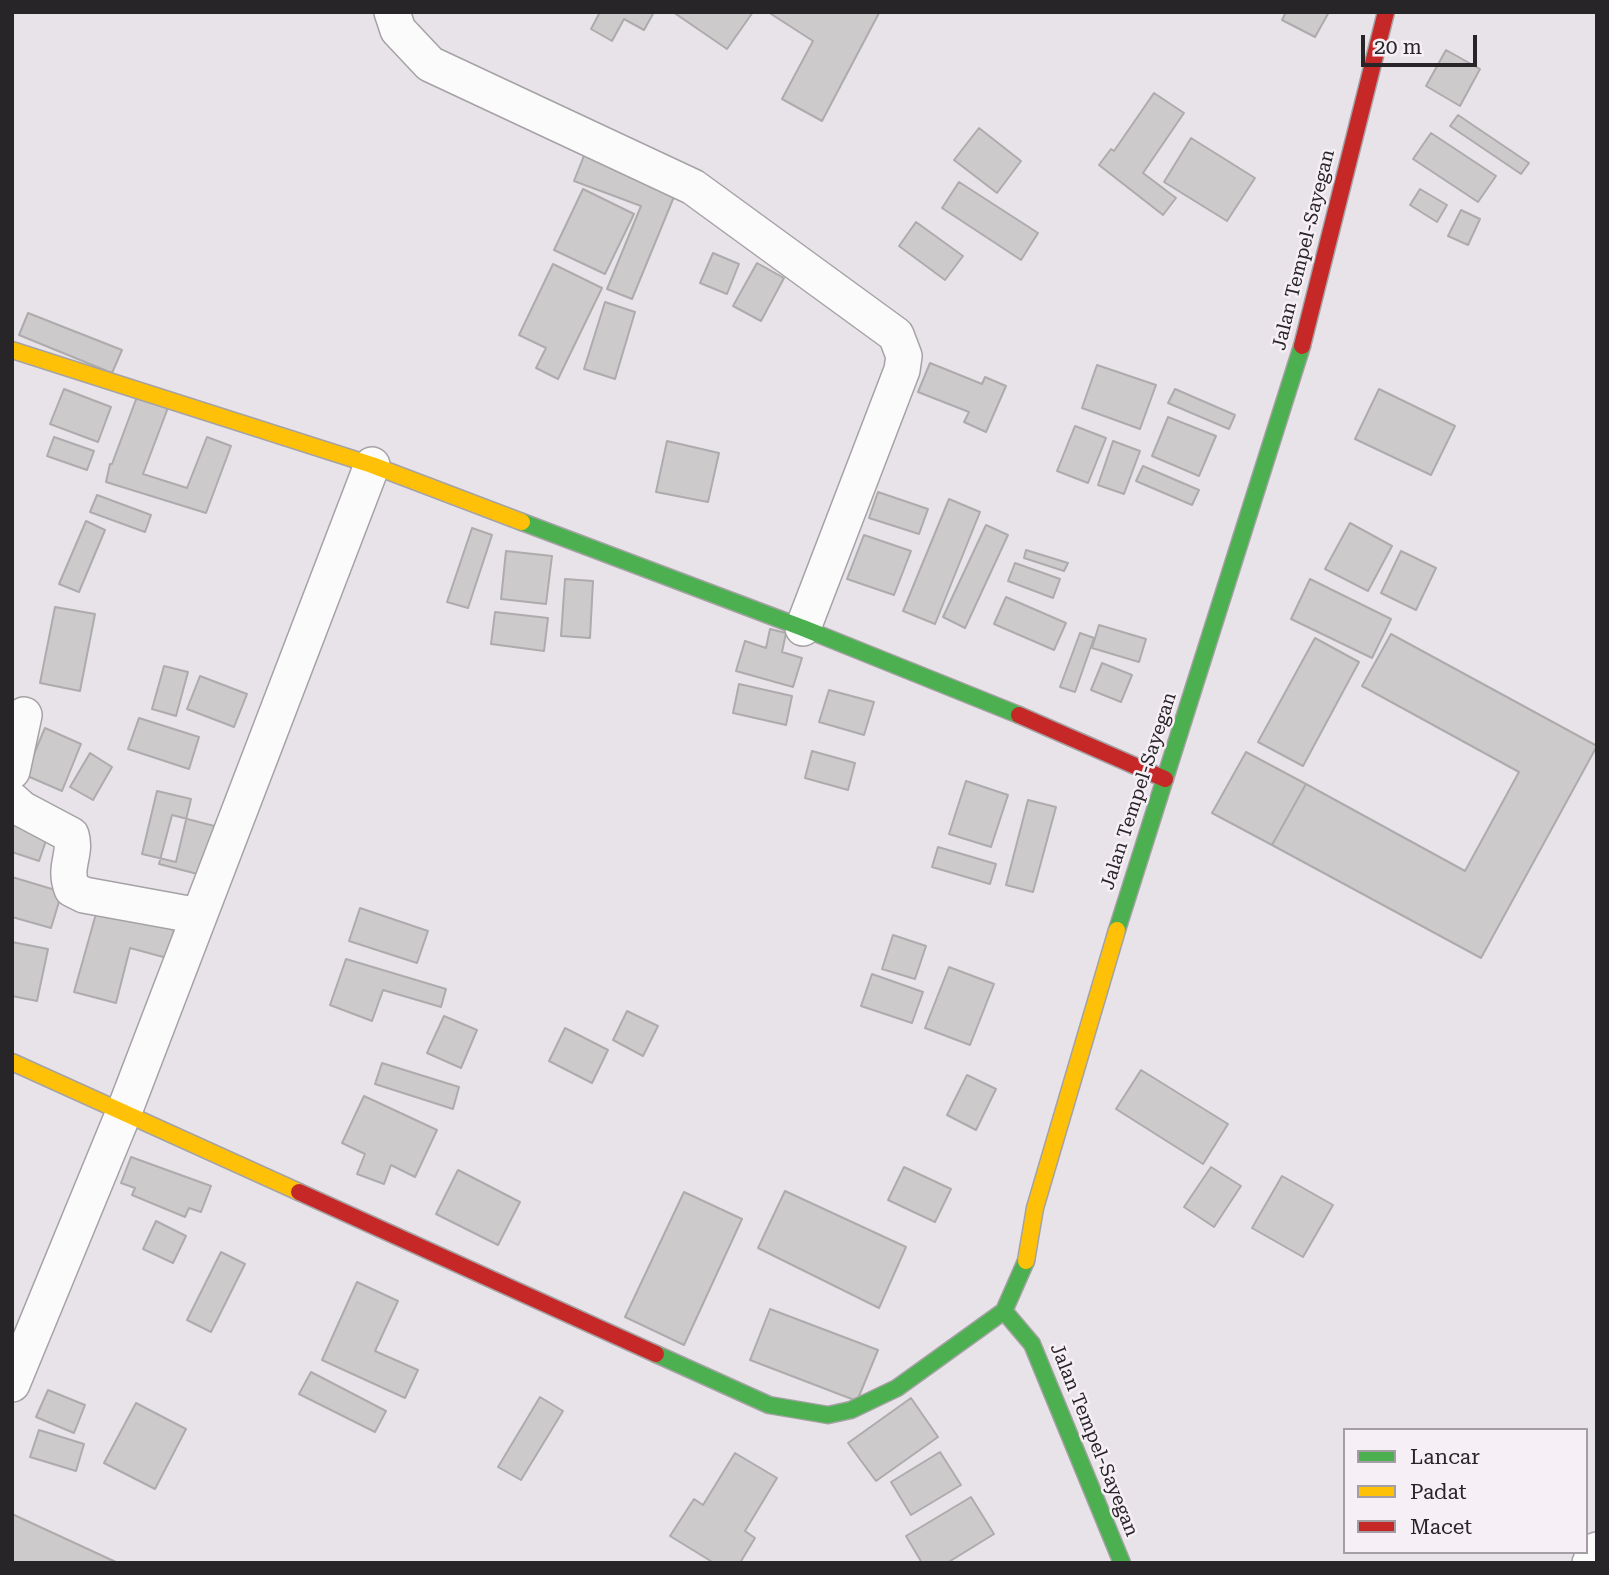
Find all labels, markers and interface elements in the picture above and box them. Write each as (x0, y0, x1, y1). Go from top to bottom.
scale bar (1364, 21, 1480, 65)
text: 20 m (1374, 35, 1422, 59)
street label: Jalan Tempel-Sayegan (1268, 147, 1340, 353)
street label: Jalan Tempel-Sayegan (1096, 690, 1182, 892)
street label: Jalan Tempel-Sayegan (1045, 1340, 1143, 1540)
legend (1343, 1428, 1588, 1554)
text: Lancar (1410, 1445, 1480, 1469)
text: Padat (1410, 1480, 1467, 1504)
text: Macet (1410, 1515, 1472, 1539)

